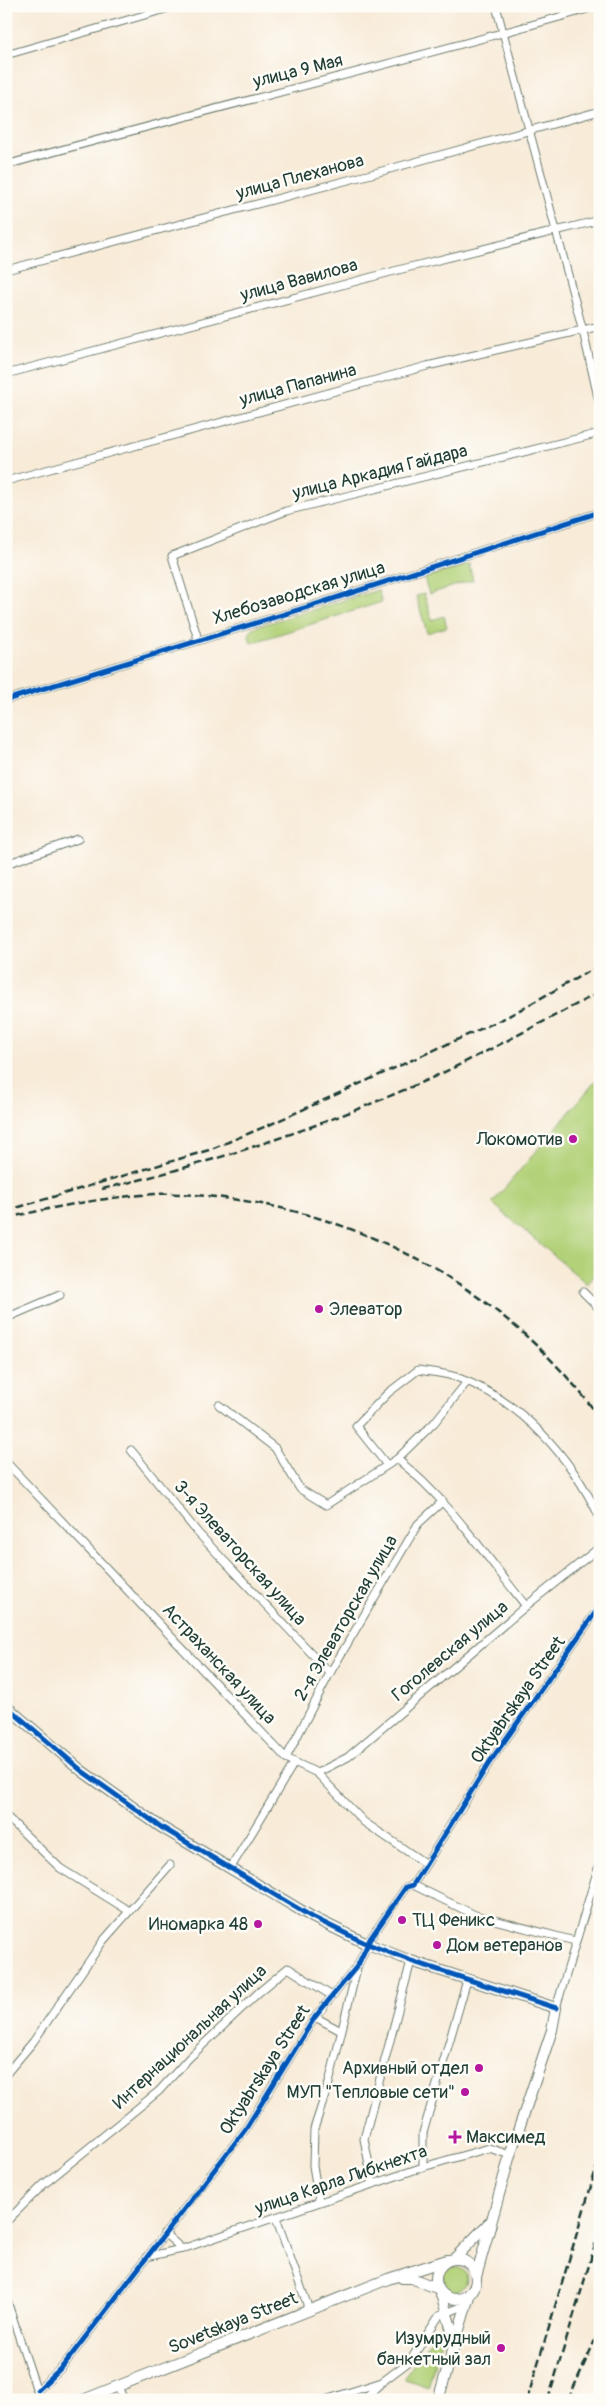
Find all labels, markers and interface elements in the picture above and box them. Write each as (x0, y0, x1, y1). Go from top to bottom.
street label: улица 9 Мая (250, 49, 345, 93)
street label: улица Плеханова (233, 149, 366, 205)
street label: улица Вавилова (237, 253, 360, 307)
street label: улица Папанина (236, 358, 359, 412)
street label: улица Аркадия Гайдара (289, 439, 470, 505)
street label: Хлебозаводская улица (210, 556, 388, 630)
place label: Локомотив (475, 1128, 563, 1151)
marker: Локомотив (567, 1133, 579, 1145)
place label: Элеватор (329, 1298, 403, 1321)
marker: Элеватор (313, 1303, 325, 1315)
street label: 3-я Элеваторская улица (169, 1476, 311, 1630)
street label: 2-я Элеваторская улица (289, 1531, 403, 1705)
street label: Гоголевская улица (387, 1595, 513, 1707)
street label: Астраханская улица (157, 1599, 281, 1729)
street label: Oktyabrskaya Street (465, 1631, 571, 1768)
place label: ТЦ Феникс (412, 1909, 495, 1932)
place label: Иномарка 48 (149, 1913, 248, 1936)
marker: ТЦ Феникс (396, 1914, 408, 1926)
marker: Иномарка 48 (252, 1918, 264, 1930)
place label: Дом ветеранов (446, 1934, 563, 1957)
marker: Дом ветеранов (431, 1939, 443, 1951)
street label: Интернациональная улица (108, 1960, 272, 2114)
street label: Oktyabrskaya Street (214, 2000, 316, 2139)
place label: Архивный отдел (342, 2057, 469, 2080)
marker: Архивный отдел (473, 2062, 485, 2074)
place label: МУП "Тепловые сети" (287, 2081, 455, 2104)
marker: МУП "Тепловые сети" (459, 2086, 471, 2098)
place label: Максимед (466, 2126, 546, 2149)
marker: Максимед (448, 2130, 462, 2144)
street label: улица Карла Либкнехта (251, 2140, 430, 2221)
street label: Sovetskaya Street (165, 2286, 302, 2359)
place label: Изумрудный банкетный зал (377, 2327, 491, 2371)
marker: Изумрудный банкетный зал (495, 2342, 507, 2354)

